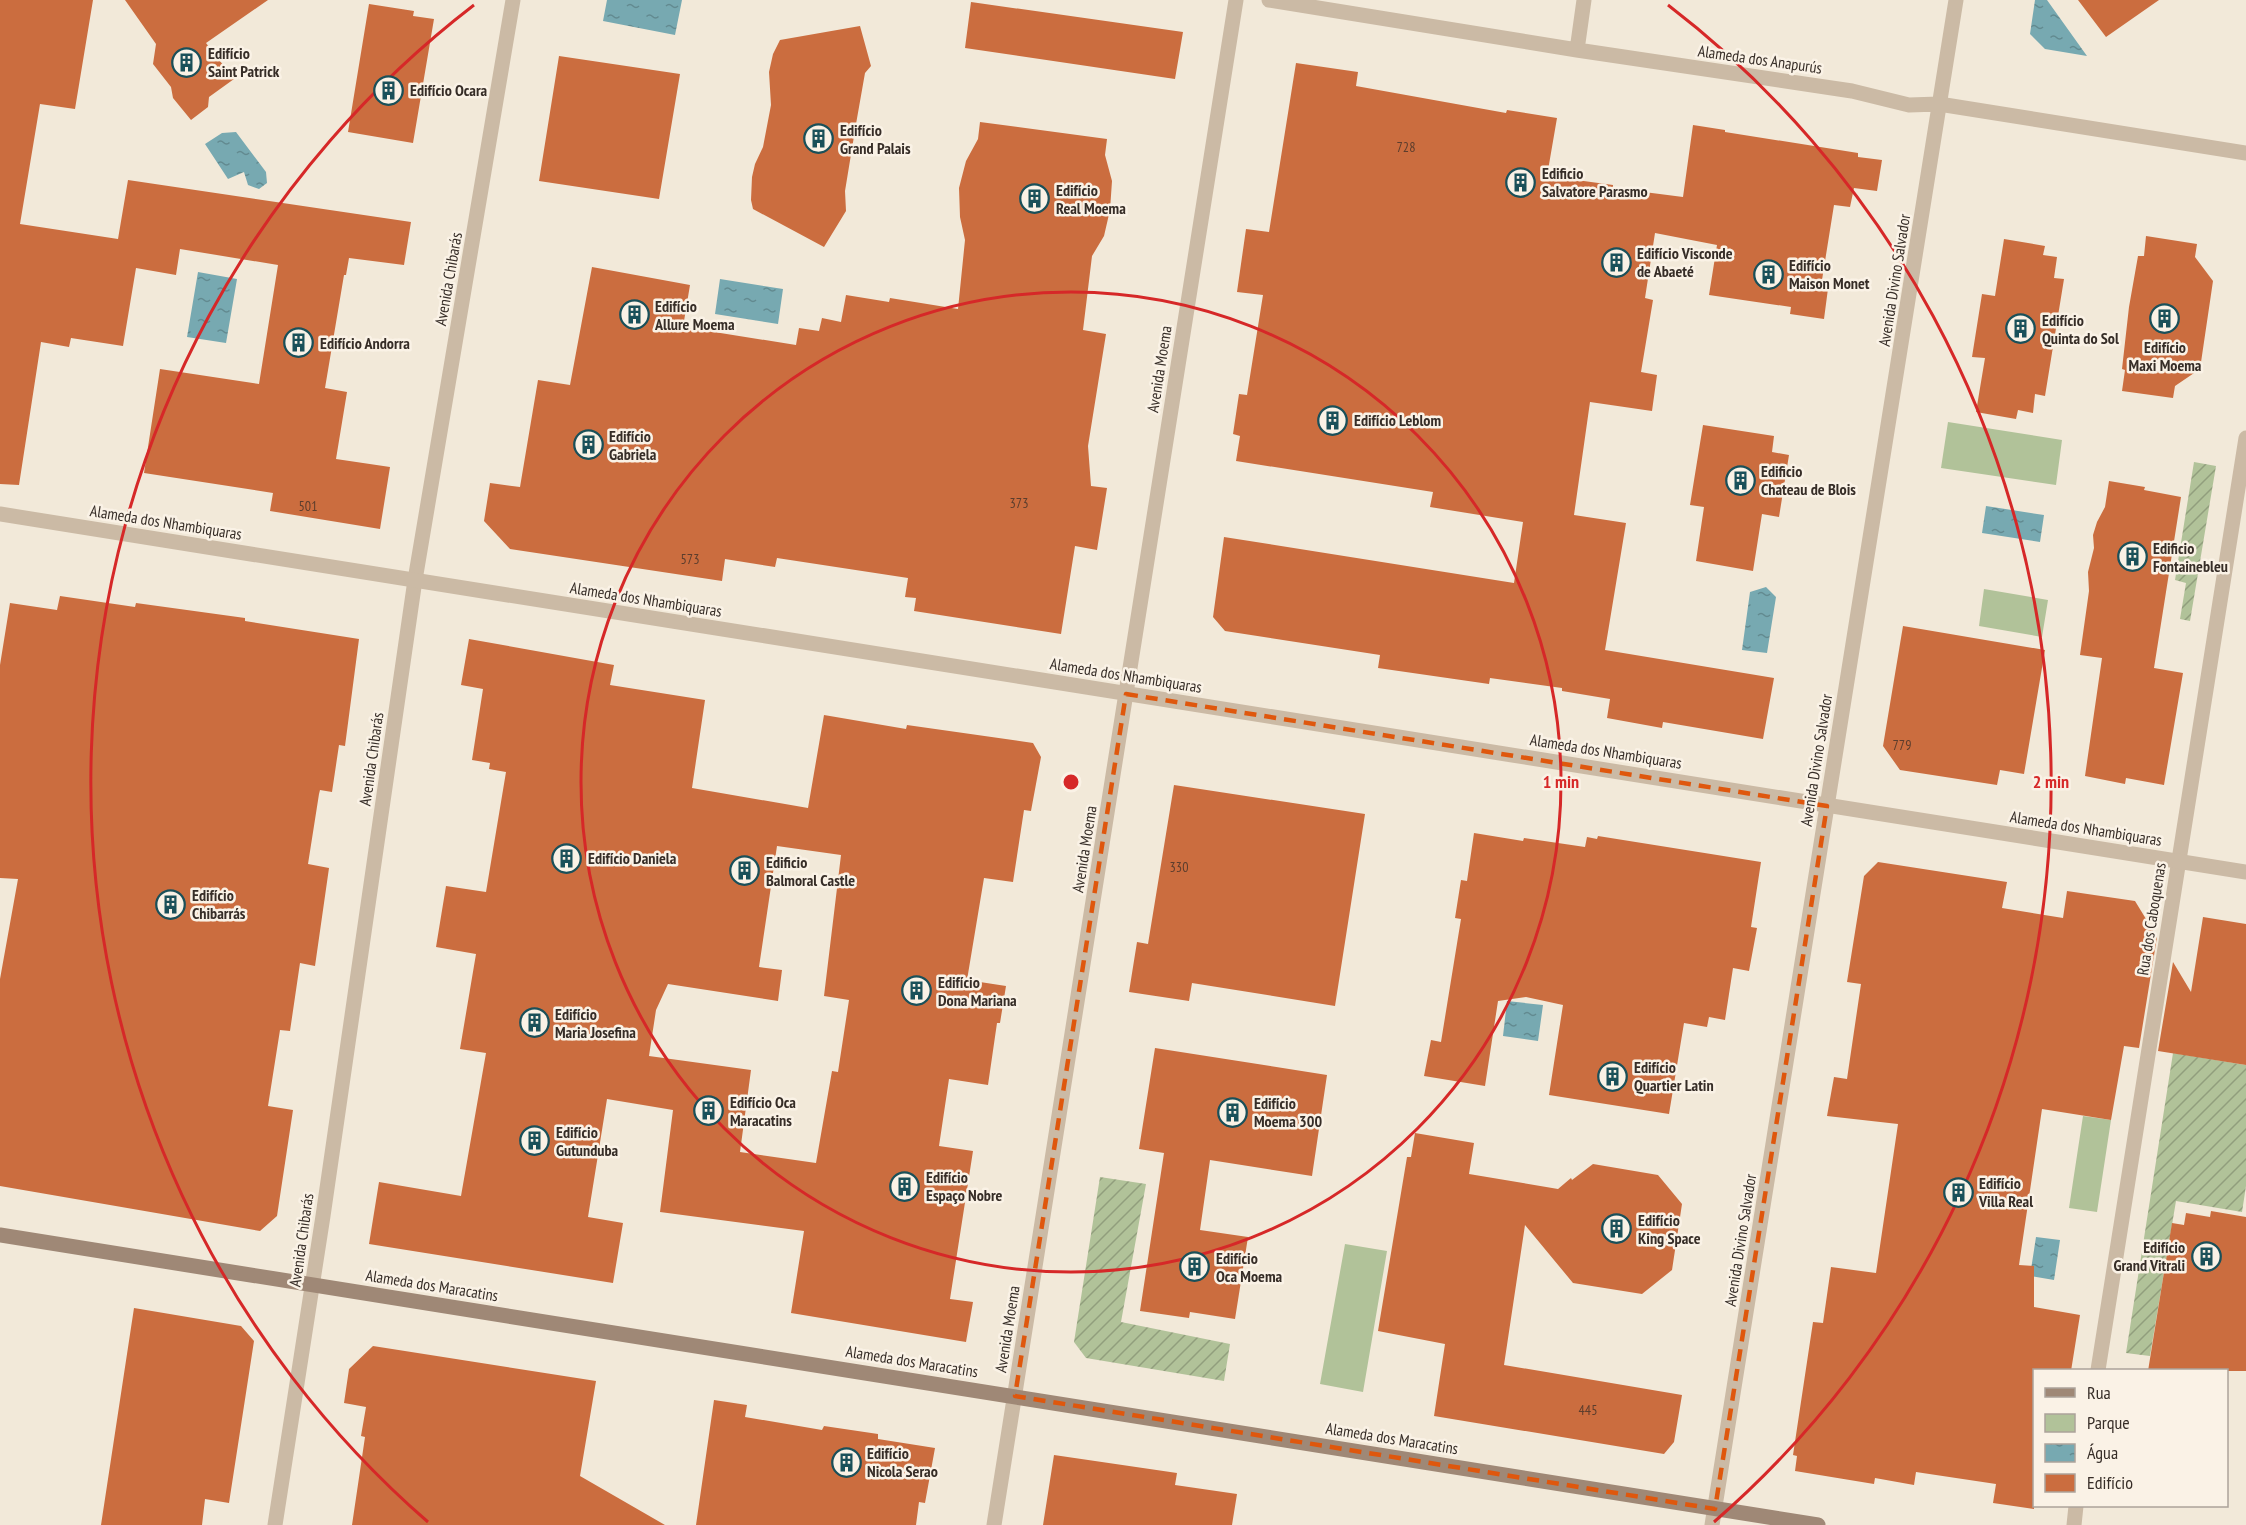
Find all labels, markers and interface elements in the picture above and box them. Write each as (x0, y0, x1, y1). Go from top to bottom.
street label: Alameda dos Anapurús (1697, 40, 1823, 78)
place label: Edifício Saint Patrick (208, 43, 280, 81)
building icon: Edifício Saint Patrick (171, 46, 203, 78)
building icon: Edifício Ocara (373, 74, 405, 106)
place label: Edifício Ocara (410, 80, 488, 100)
place label: Edifício Grand Palais (840, 120, 911, 158)
building icon: Edifício Grand Palais (803, 123, 835, 155)
house number: 728 (1397, 138, 1415, 156)
place label: Edificio Salvatore Parasmo (1542, 163, 1648, 201)
building icon: Edificio Salvatore Parasmo (1505, 166, 1537, 198)
place label: Edifício Real Moema (1056, 180, 1126, 218)
building icon: Edifício Real Moema (1019, 183, 1051, 215)
street label: Avenida Divino Salvador (1874, 212, 1914, 348)
street label: Avenida Chibarás (430, 231, 466, 327)
place label: Edifício Visconde de Abaeté (1637, 243, 1733, 281)
building icon: Edifício Visconde de Abaeté (1600, 246, 1632, 278)
place label: Edifício Maison Monet (1789, 255, 1870, 293)
building icon: Edifício Maison Monet (1752, 258, 1784, 290)
place label: Edifício Allure Moema (654, 296, 735, 334)
building icon: Edifício Allure Moema (618, 299, 650, 331)
building icon: Edifício Maxi Moema (2149, 303, 2181, 335)
place label: Edifício Quinta do Sol (2042, 310, 2119, 348)
building icon: Edifício Quinta do Sol (2005, 313, 2037, 345)
street label: Avenida Moema (1142, 324, 1176, 414)
building icon: Edifício Andorra (283, 327, 315, 359)
place label: Edifício Andorra (320, 333, 410, 353)
place label: Edifício Maxi Moema (2129, 337, 2202, 375)
building icon: Edifício Leblom (1317, 404, 1349, 436)
place label: Edifício Leblom (1354, 410, 1441, 430)
place label: Edifício Gabriela (609, 426, 657, 464)
building icon: Edifício Gabriela (572, 429, 604, 461)
place label: Edificio Chateau de Blois (1761, 461, 1856, 499)
building icon: Edificio Chateau de Blois (1724, 464, 1756, 496)
house number: 373 (1010, 494, 1028, 512)
house number: 501 (299, 497, 317, 515)
street label: Alameda dos Nhambiquaras (89, 500, 243, 544)
place label: Edificio Fontainebleu (2153, 538, 2228, 576)
building icon: Edificio Fontainebleu (2116, 541, 2148, 573)
house number: 573 (681, 550, 699, 568)
street label: Alameda dos Nhambiquaras (569, 577, 723, 621)
street label: Alameda dos Nhambiquaras (1049, 653, 1203, 697)
street label: Avenida Divino Salvador (1796, 692, 1836, 828)
street label: Avenida Chibarás (355, 711, 387, 807)
street label: Alameda dos Nhambiquaras (1529, 729, 1683, 773)
house number: 779 (1893, 736, 1911, 754)
text: 1 min (1543, 770, 1579, 793)
text: 2 min (2033, 770, 2069, 793)
centre of rings (1061, 772, 1081, 792)
street label: Avenida Moema (1067, 804, 1101, 894)
street label: Alameda dos Nhambiquaras (2009, 806, 2163, 850)
building icon: Edifício Daniela (551, 842, 583, 874)
place label: Edifício Daniela (588, 848, 677, 868)
place label: Edificio Balmoral Castle (766, 852, 855, 890)
building icon: Edificio Balmoral Castle (729, 855, 761, 887)
house number: 330 (1170, 858, 1188, 876)
street label: Rua dos Caboquenas (2132, 861, 2170, 977)
place label: Edifício Chibarrás (192, 885, 246, 923)
building icon: Edifício Chibarrás (155, 888, 187, 920)
place label: Edifício Dona Mariana (938, 972, 1017, 1010)
building icon: Edifício Dona Mariana (901, 975, 933, 1007)
place label: Edifício Maria Josefina (555, 1004, 636, 1042)
building icon: Edifício Maria Josefina (518, 1007, 550, 1039)
place label: Edifício Quartier Latin (1634, 1057, 1714, 1095)
building icon: Edifício Quartier Latin (1597, 1060, 1629, 1092)
place label: Edifício Oca Maracatins (730, 1092, 796, 1130)
place label: Edifício Moema 300 (1254, 1093, 1322, 1131)
building icon: Edifício Oca Maracatins (693, 1095, 725, 1127)
building icon: Edifício Moema 300 (1217, 1096, 1249, 1128)
place label: Edifício Gutunduba (556, 1122, 618, 1160)
building icon: Edifício Gutunduba (519, 1125, 551, 1157)
place label: Edifício Espaço Nobre (926, 1167, 1003, 1205)
building icon: Edifício Espaço Nobre (889, 1170, 921, 1202)
street label: Avenida Divino Salvador (1720, 1172, 1760, 1308)
place label: Edifício Villa Real (1978, 1173, 2033, 1211)
building icon: Edifício Villa Real (1942, 1176, 1974, 1208)
street label: Avenida Chibarás (285, 1192, 317, 1288)
place label: Edifício King Space (1638, 1210, 1701, 1248)
building icon: Edifício King Space (1601, 1213, 1633, 1245)
place label: Edifício Grand Vitrali (2113, 1237, 2185, 1275)
building icon: Edifício Grand Vitrali (2190, 1240, 2222, 1272)
place label: Edifício Oca Moema (1216, 1248, 1283, 1286)
building icon: Edifício Oca Moema (1179, 1251, 1211, 1283)
street label: Alameda dos Maracatins (364, 1265, 500, 1305)
street label: Avenida Moema (990, 1284, 1024, 1374)
street label: Alameda dos Maracatins (844, 1341, 980, 1381)
legend (2033, 1369, 2228, 1507)
text: Rua (2087, 1381, 2111, 1404)
house number: 445 (1579, 1401, 1597, 1419)
text: Parque (2087, 1411, 2130, 1434)
street label: Alameda dos Maracatins (1324, 1418, 1460, 1458)
text: Água (2087, 1441, 2118, 1464)
place label: Edifício Nicola Serao (867, 1443, 938, 1481)
building icon: Edifício Nicola Serao (830, 1446, 862, 1478)
text: Edifício (2087, 1471, 2133, 1494)

